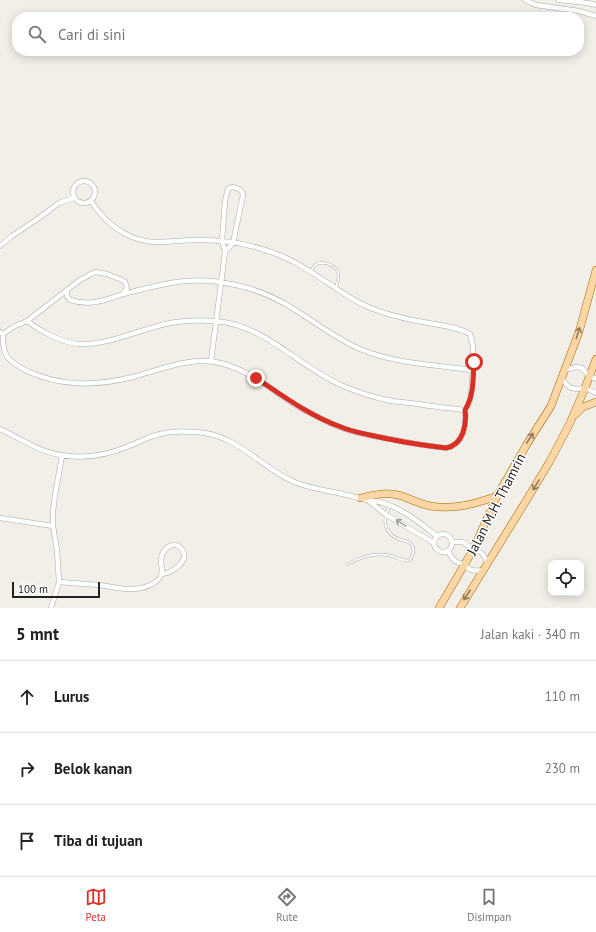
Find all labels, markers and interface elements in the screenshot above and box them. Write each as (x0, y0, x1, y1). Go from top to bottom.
search box (12, 12, 584, 56)
icon: search (26, 23, 48, 45)
text: Cari di sini (58, 25, 126, 44)
one-way arrow (575, 326, 582, 339)
route start (465, 353, 483, 371)
route end (247, 369, 265, 387)
one-way arrow (526, 433, 535, 444)
street label: Jalan M.H. Thamrin (462, 450, 529, 559)
one-way arrow (531, 479, 539, 491)
one-way arrow (395, 519, 407, 527)
map controls (548, 560, 584, 596)
button: locate (548, 560, 584, 596)
scale bar (12, 580, 100, 599)
text: 100 m (18, 582, 48, 596)
one-way arrow (463, 590, 471, 601)
text: 5 mnt (16, 623, 59, 645)
text: Jalan kaki · 340 m (481, 626, 580, 643)
icon: ahead (16, 686, 38, 708)
text: Lurus (54, 687, 89, 706)
text: 110 m (545, 688, 580, 705)
icon: right (16, 758, 38, 780)
text: Belok kanan (54, 759, 132, 778)
text: 230 m (545, 760, 580, 777)
icon: arrive (16, 830, 38, 852)
text: Tiba di tujuan (54, 831, 143, 850)
tab: Peta (85, 886, 107, 924)
tab: Rute (276, 886, 298, 924)
tab: Disimpan (467, 886, 511, 924)

